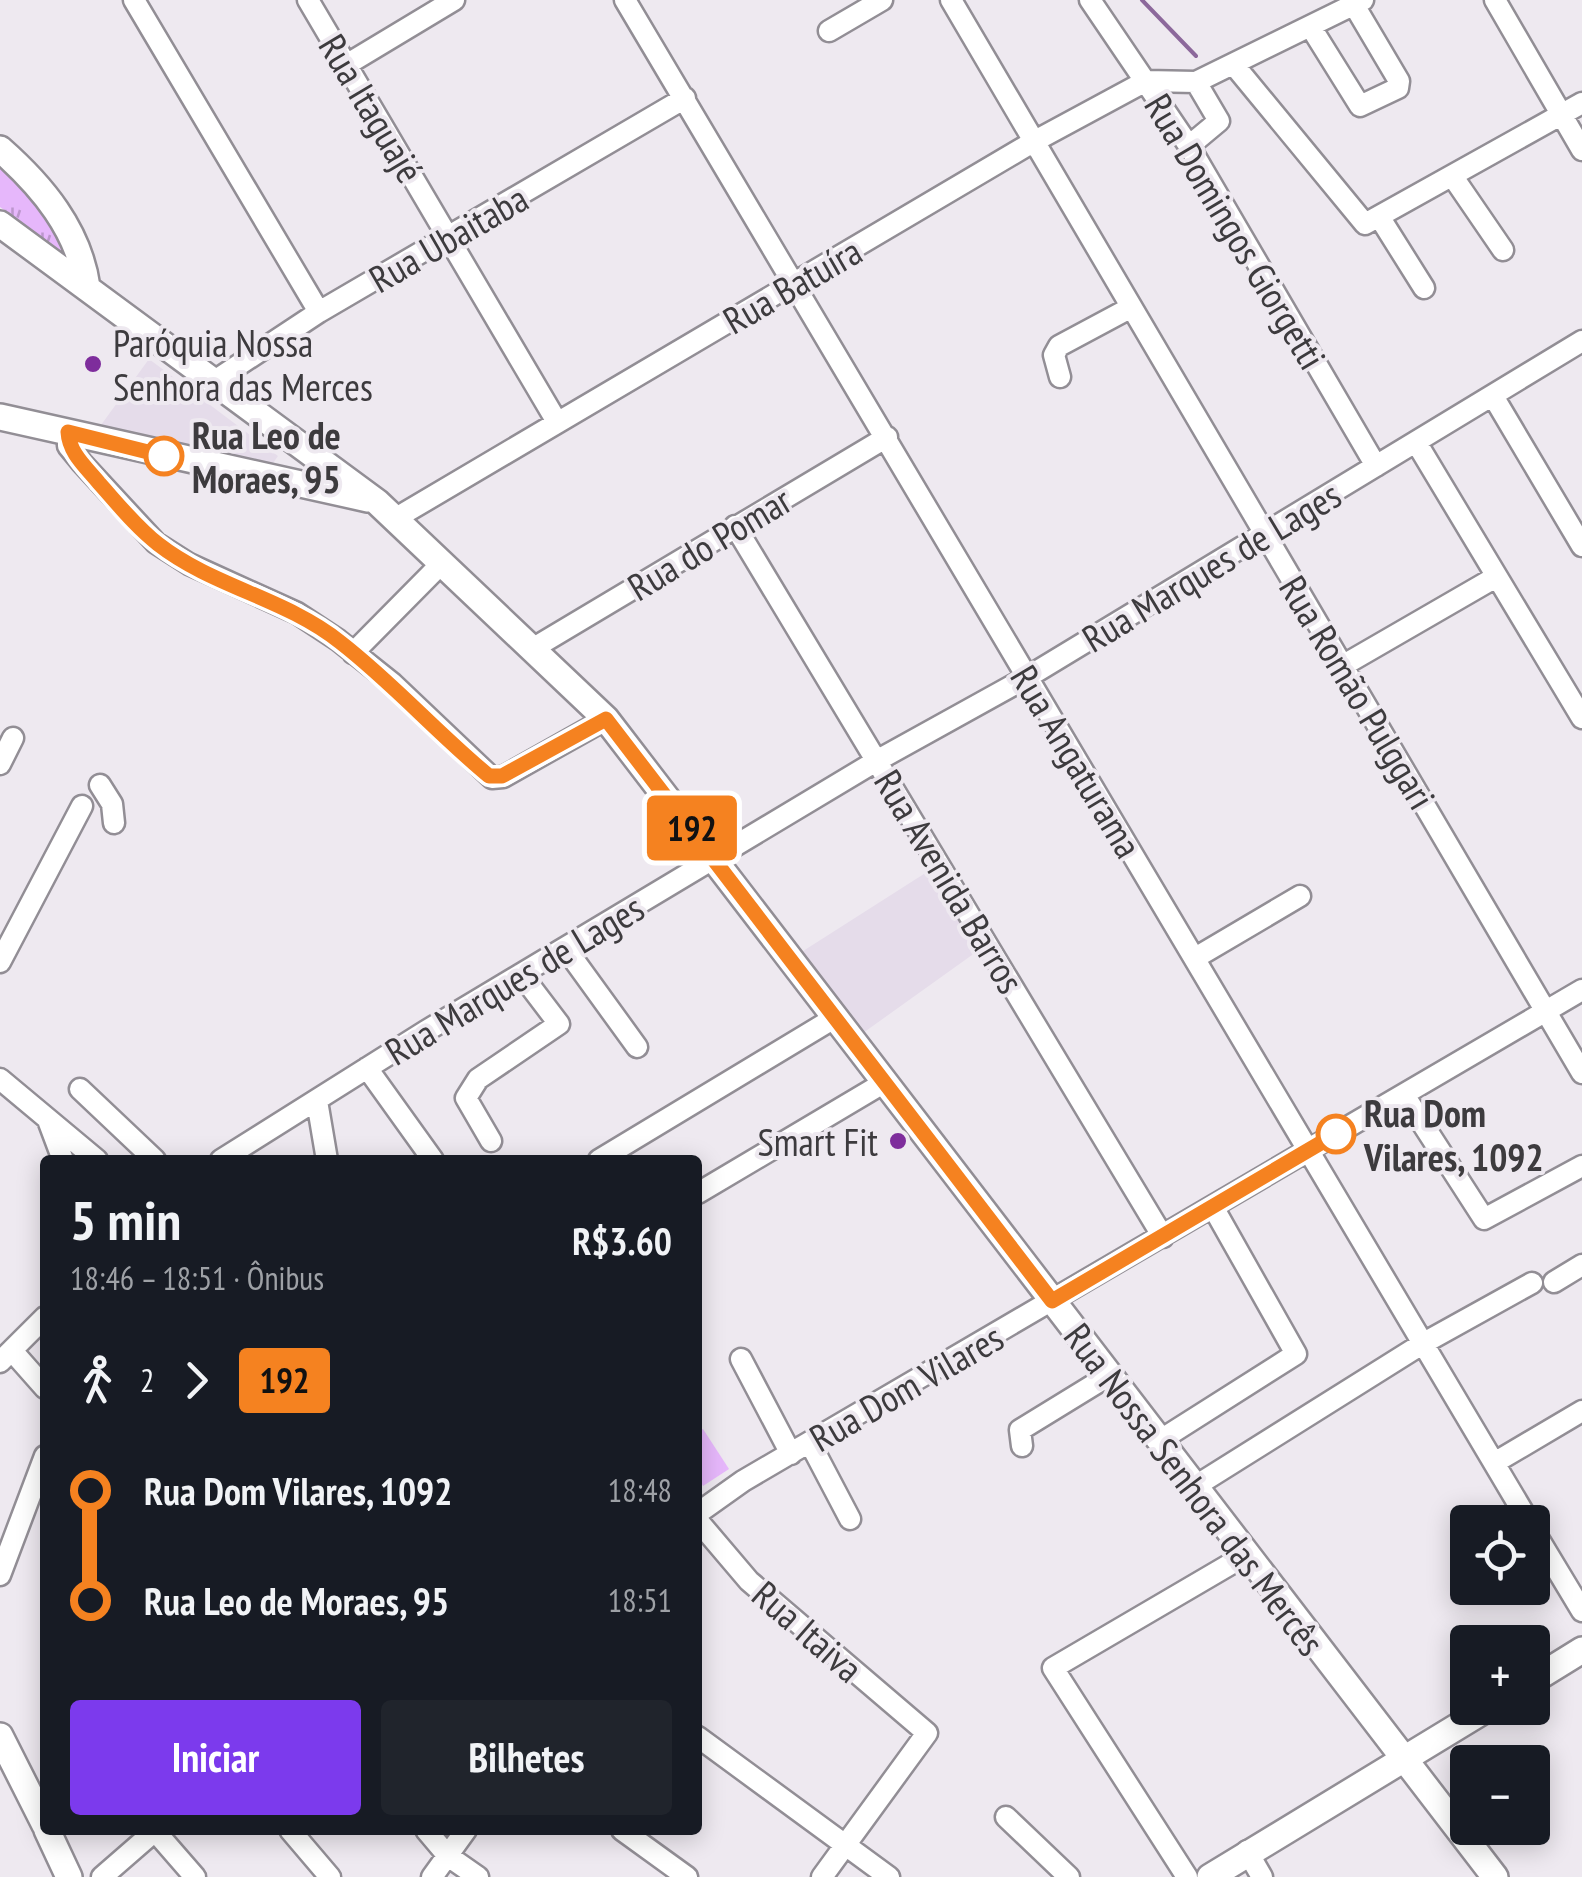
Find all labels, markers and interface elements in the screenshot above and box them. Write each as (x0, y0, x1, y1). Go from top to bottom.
street label: Rua Itaguajé (309, 25, 435, 191)
street label: Rua Domingos Giorgetti (1134, 84, 1338, 378)
street label: Rua Ubaitaba (360, 173, 536, 303)
street label: Rua Batuíra (714, 226, 870, 344)
place label: Paróquia Nossa Senhora das Merces (113, 318, 373, 411)
marker: Paróquia Nossa Senhora das Merces (82, 353, 104, 375)
place label: Rua Leo de Moraes, 95 (192, 410, 341, 503)
marker: Rua Leo de Moraes, 95 (145, 437, 183, 475)
street label: Rua Marques de Lages (1073, 470, 1349, 662)
street label: Rua do Pomar (618, 475, 800, 611)
street label: Rua Romão Pulggari (1269, 566, 1447, 818)
street label: Rua Angaturama (1000, 656, 1154, 866)
street label: Rua Avenida Barros (864, 760, 1036, 1002)
line badge: 192 (634, 796, 750, 860)
text: 192 (667, 805, 717, 851)
street label: Rua Marques de Lages (376, 883, 652, 1075)
place label: Rua Dom Vilares, 1092 (1363, 1088, 1544, 1181)
marker: Rua Dom Vilares, 1092 (1317, 1115, 1355, 1153)
place label: Smart Fit (758, 1117, 879, 1166)
marker: Smart Fit (887, 1130, 909, 1152)
text: 5 min (70, 1184, 181, 1255)
text: R$3.60 (572, 1216, 672, 1265)
text: 18:46 – 18:51 · Ônibus (70, 1257, 324, 1299)
street label: Rua Dom Vilares (801, 1312, 1011, 1462)
street label: Rua Nossa Senhora das Mercês (1054, 1313, 1336, 1665)
icon: walk (70, 1353, 125, 1408)
icon: forward (169, 1353, 224, 1408)
text: 192 (259, 1357, 310, 1403)
text: 2 (140, 1359, 154, 1401)
text: Rua Dom Vilares, 1092 (144, 1466, 452, 1515)
text: 18:48 (608, 1469, 672, 1511)
map controls (1450, 1505, 1550, 1845)
button: locate (1450, 1505, 1550, 1605)
street label: Rua Itaiva (743, 1570, 873, 1692)
text: Rua Leo de Moraes, 95 (144, 1576, 449, 1625)
text: 18:51 (608, 1579, 672, 1621)
button: + (1450, 1625, 1550, 1725)
button: Iniciar (70, 1700, 361, 1815)
button: Bilhetes (381, 1700, 672, 1815)
button: − (1450, 1745, 1550, 1845)

